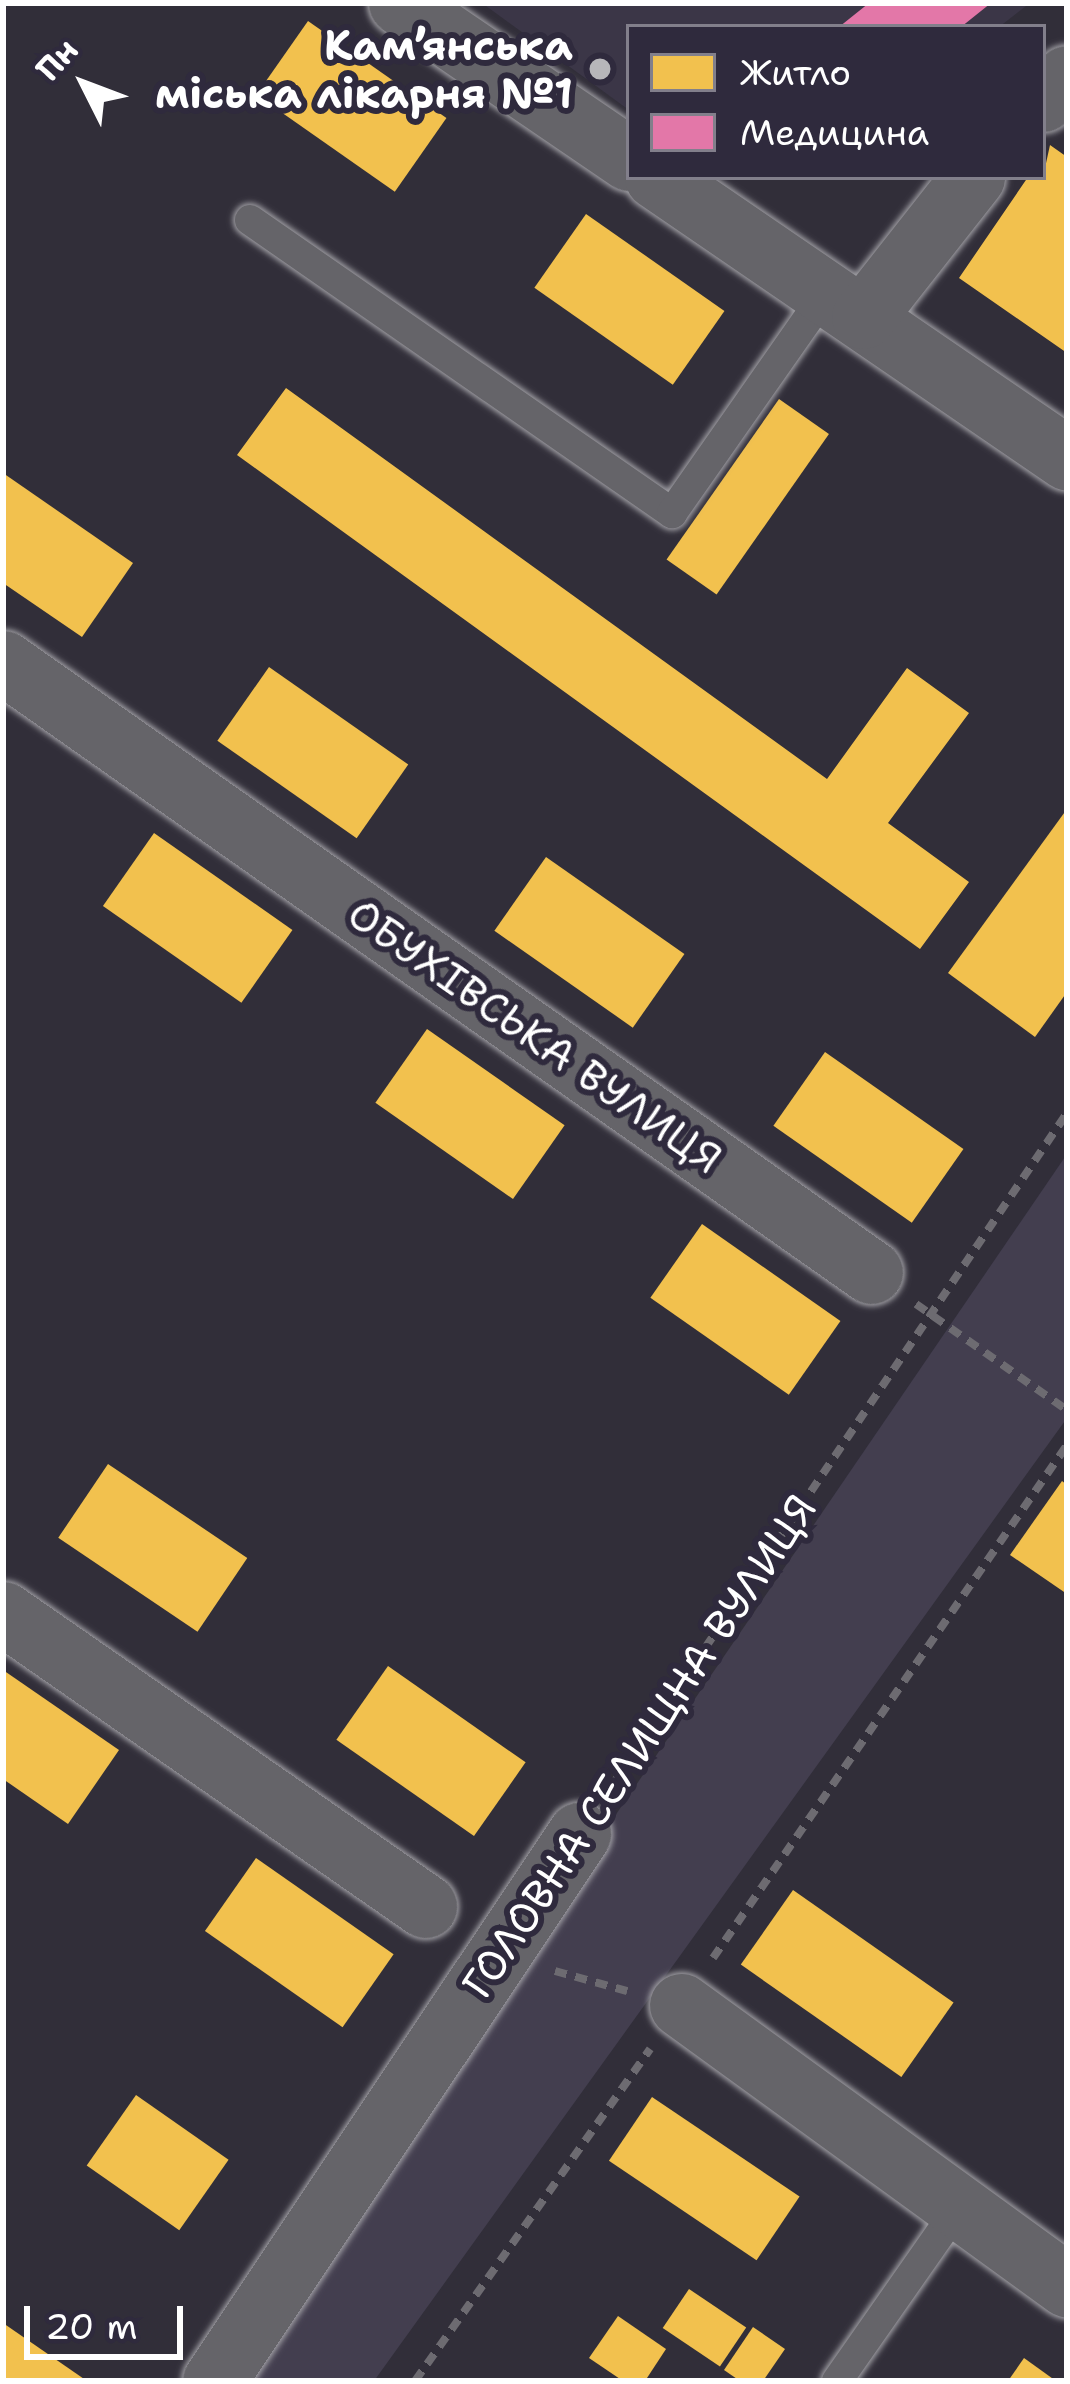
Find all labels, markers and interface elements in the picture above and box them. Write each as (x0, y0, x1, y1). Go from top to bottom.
place label: Кам’янська міська лікарня №1 (154, 20, 573, 118)
north arrow (24, 24, 144, 144)
legend (626, 24, 1046, 180)
text: Пн (26, 28, 88, 91)
text: Житло (740, 48, 851, 97)
marker: Кам’янська міська лікарня №1 (584, 53, 616, 85)
text: Медицина (740, 108, 929, 157)
street label: ОБУХІВСЬКА ВУЛИЦЯ (338, 888, 732, 1184)
street label: ГОЛОВНА СЕЛИЩНА ВУЛИЦЯ (451, 1485, 827, 2007)
scale bar (30, 2282, 189, 2356)
text: 20 m (45, 2302, 138, 2351)

